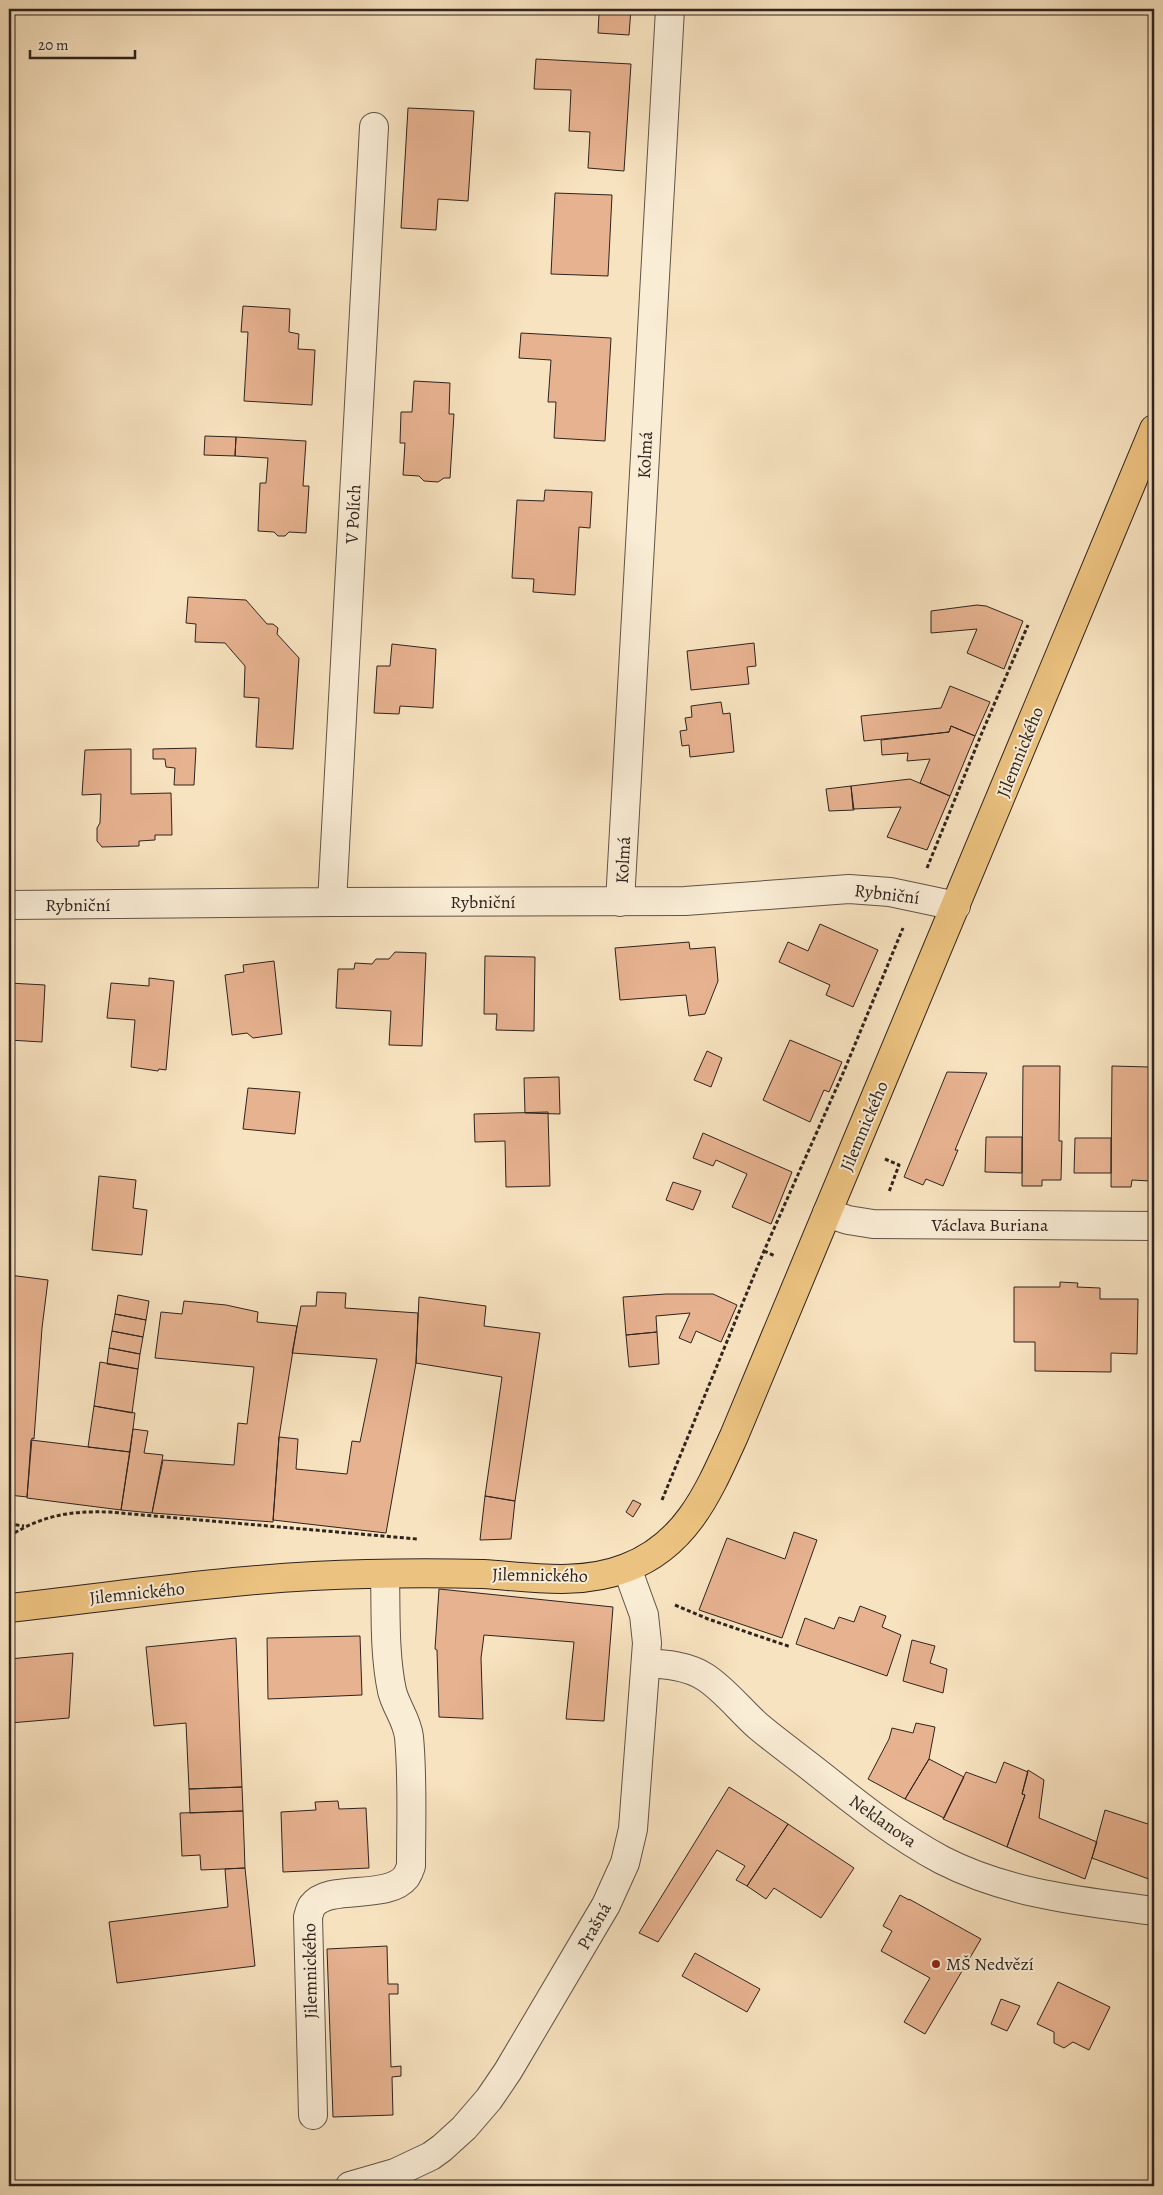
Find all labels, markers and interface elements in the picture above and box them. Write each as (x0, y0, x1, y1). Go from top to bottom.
scale bar (30, 28, 135, 60)
text: 20 m (38, 35, 69, 55)
street label: Kolmá (632, 430, 658, 479)
street label: V Polích (339, 483, 367, 545)
street label: Jilemnického (991, 703, 1049, 801)
street label: Kolmá (610, 835, 636, 884)
street label: Rybniční (853, 878, 921, 910)
street label: Rybniční (450, 890, 516, 914)
street label: Rybniční (45, 893, 111, 917)
street label: Jilemnického (834, 1077, 894, 1175)
street label: Václava Buriana (931, 1213, 1049, 1237)
street label: Jilemnického (492, 1562, 588, 1588)
street label: Jilemnického (88, 1576, 186, 1610)
street label: Neklanova (845, 1789, 922, 1853)
street label: Prašná (571, 1898, 617, 1954)
street label: Jilemnického (297, 1923, 323, 2019)
place label: MŠ Nedvězí (946, 1952, 1034, 1976)
marker: MŠ Nedvězí (930, 1958, 942, 1970)

